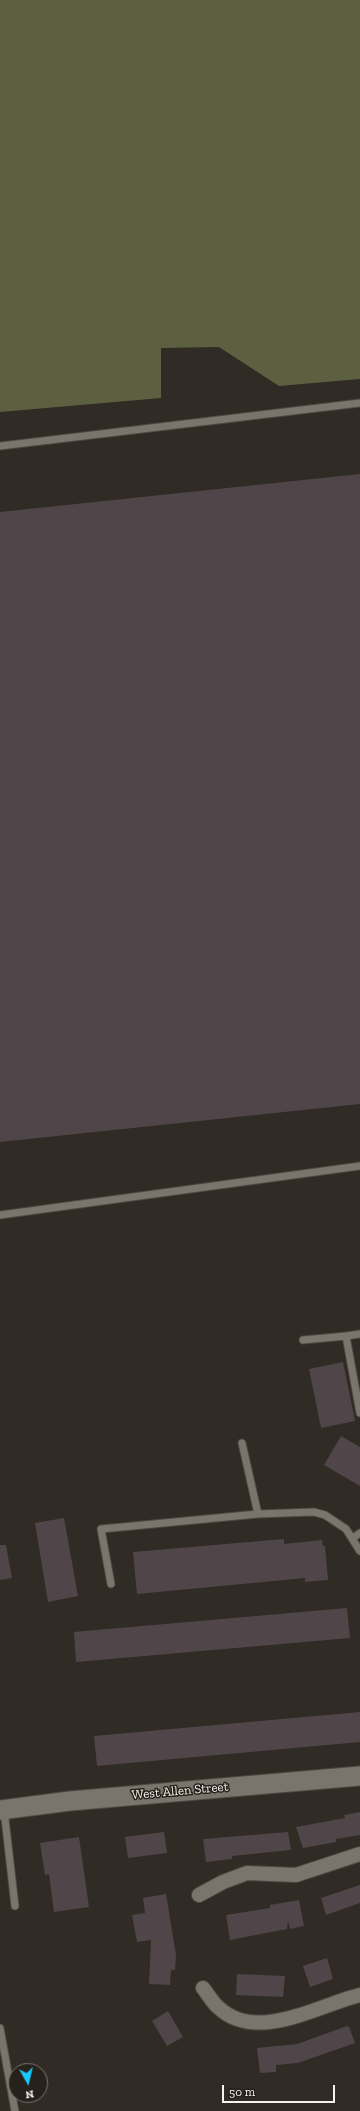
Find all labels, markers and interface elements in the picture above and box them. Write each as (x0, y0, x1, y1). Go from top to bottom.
street label: West Allen Street (131, 1779, 229, 1803)
north arrow (8, 2063, 48, 2103)
scale bar (224, 2077, 337, 2103)
text: 50 m (229, 2085, 255, 2099)
text: N (25, 2087, 35, 2101)

